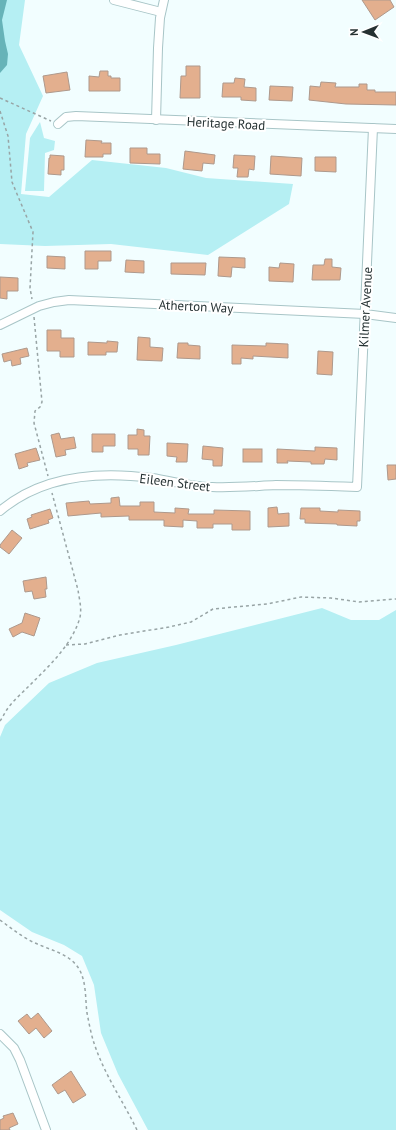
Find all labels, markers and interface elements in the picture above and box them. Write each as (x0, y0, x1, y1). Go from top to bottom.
north arrow (344, 12, 384, 52)
text: N (347, 28, 361, 36)
street label: Heritage Road (186, 113, 266, 134)
street label: Kilmer Avenue (355, 266, 376, 348)
street label: Atherton Way (158, 296, 234, 317)
street label: Eileen Street (139, 470, 212, 495)

